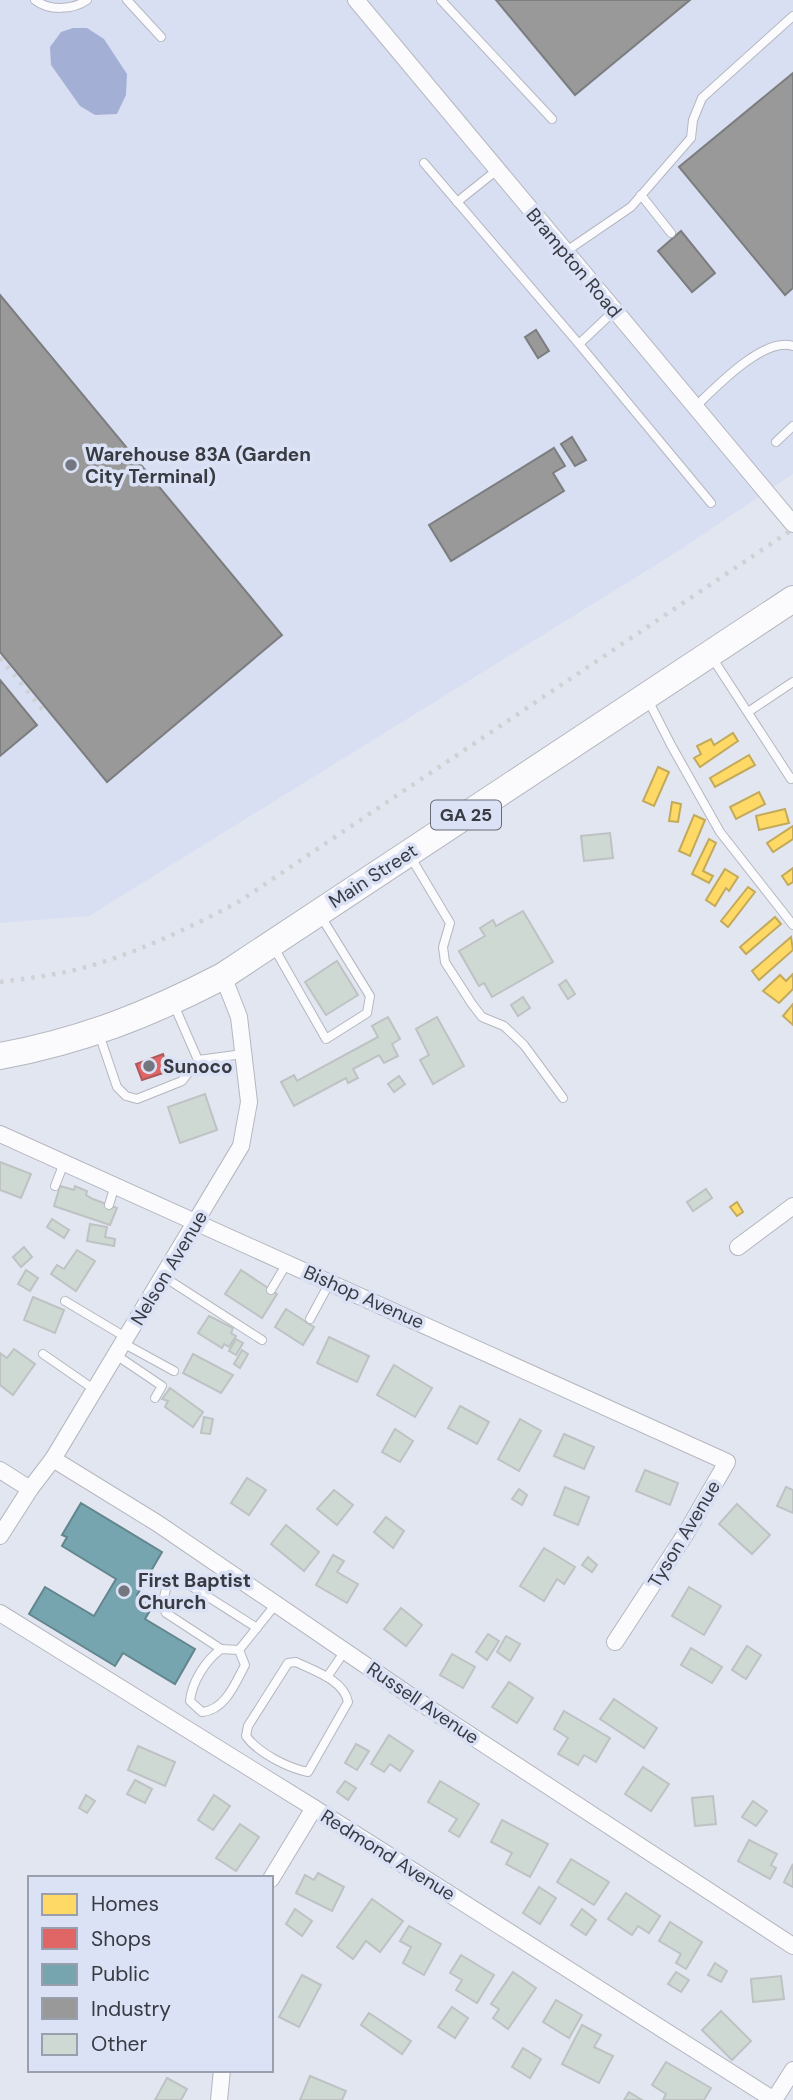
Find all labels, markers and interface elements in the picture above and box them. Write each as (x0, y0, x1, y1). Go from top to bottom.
street label: Brampton Road (521, 203, 627, 323)
place label: Warehouse 83A (Garden City Terminal) (85, 442, 311, 489)
marker: Warehouse 83A (Garden City Terminal) (63, 457, 79, 473)
road number: GA 25 (431, 800, 501, 830)
street label: Main Street (324, 838, 422, 914)
place label: Sunoco (163, 1054, 233, 1079)
marker: Sunoco (141, 1058, 157, 1074)
street label: Nelson Avenue (125, 1206, 213, 1330)
street label: Bishop Avenue (300, 1259, 428, 1335)
street label: Tyson Avenue (642, 1476, 726, 1592)
place label: First Baptist Church (138, 1568, 251, 1615)
marker: First Baptist Church (116, 1583, 132, 1599)
street label: Russell Avenue (362, 1656, 484, 1750)
street label: Redmond Avenue (316, 1804, 460, 1906)
legend (28, 1876, 273, 2072)
text: Homes (91, 1890, 159, 1918)
text: Shops (91, 1925, 151, 1953)
text: Public (91, 1960, 150, 1988)
text: Industry (91, 1995, 171, 2023)
text: Other (91, 2030, 147, 2058)

